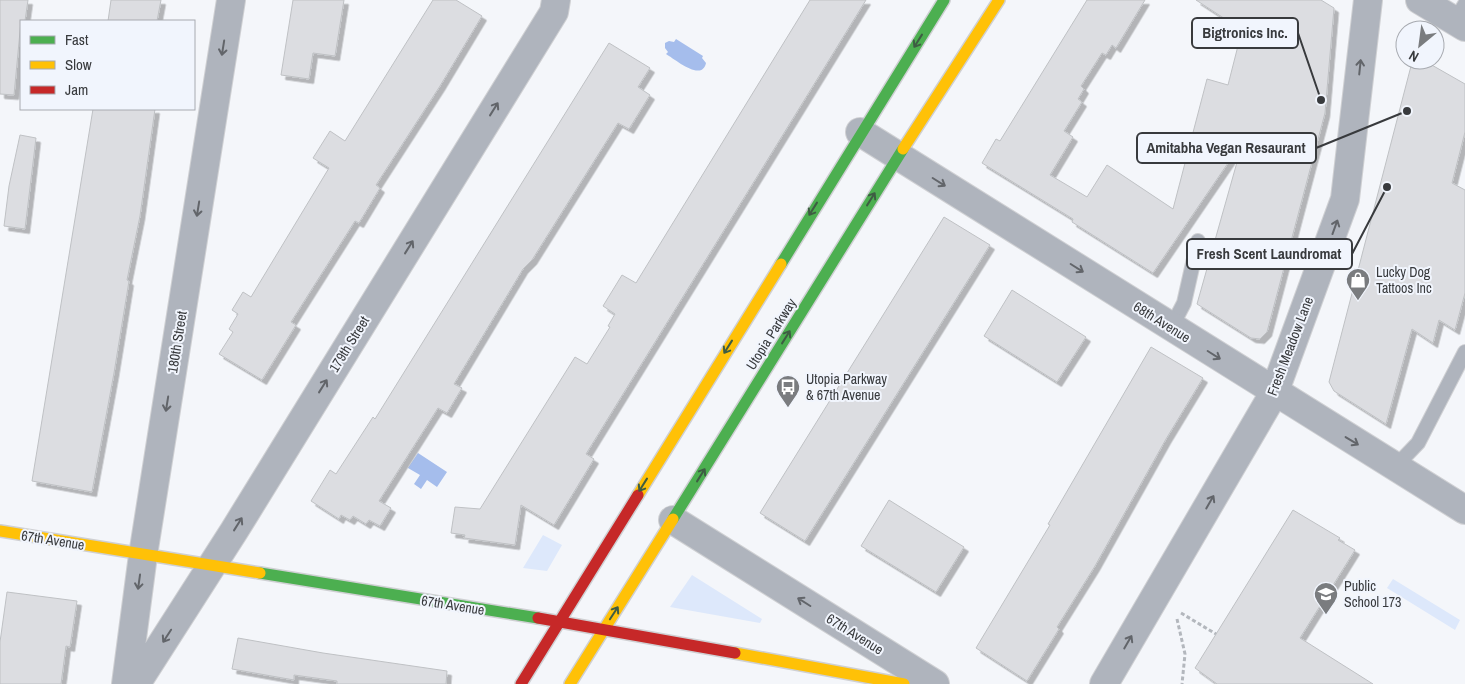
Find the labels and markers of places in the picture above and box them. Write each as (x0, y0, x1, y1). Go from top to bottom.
callout: Bigtronics Inc. (1192, 18, 1298, 48)
callout: Amitabha Vegan Resaurant (1137, 133, 1316, 163)
callout: Fresh Scent Laundromat (1187, 239, 1352, 269)
place label: Lucky Dog Tattoos Inc (1376, 263, 1432, 297)
shop icon: Lucky Dog Tattoos Inc (1345, 267, 1371, 301)
place label: Utopia Parkway & 67th Avenue (806, 370, 887, 404)
bus stop icon: Utopia Parkway & 67th Avenue (775, 374, 801, 408)
place label: Public School 173 (1344, 577, 1401, 611)
school or university icon: Public School 173 (1313, 581, 1339, 615)

